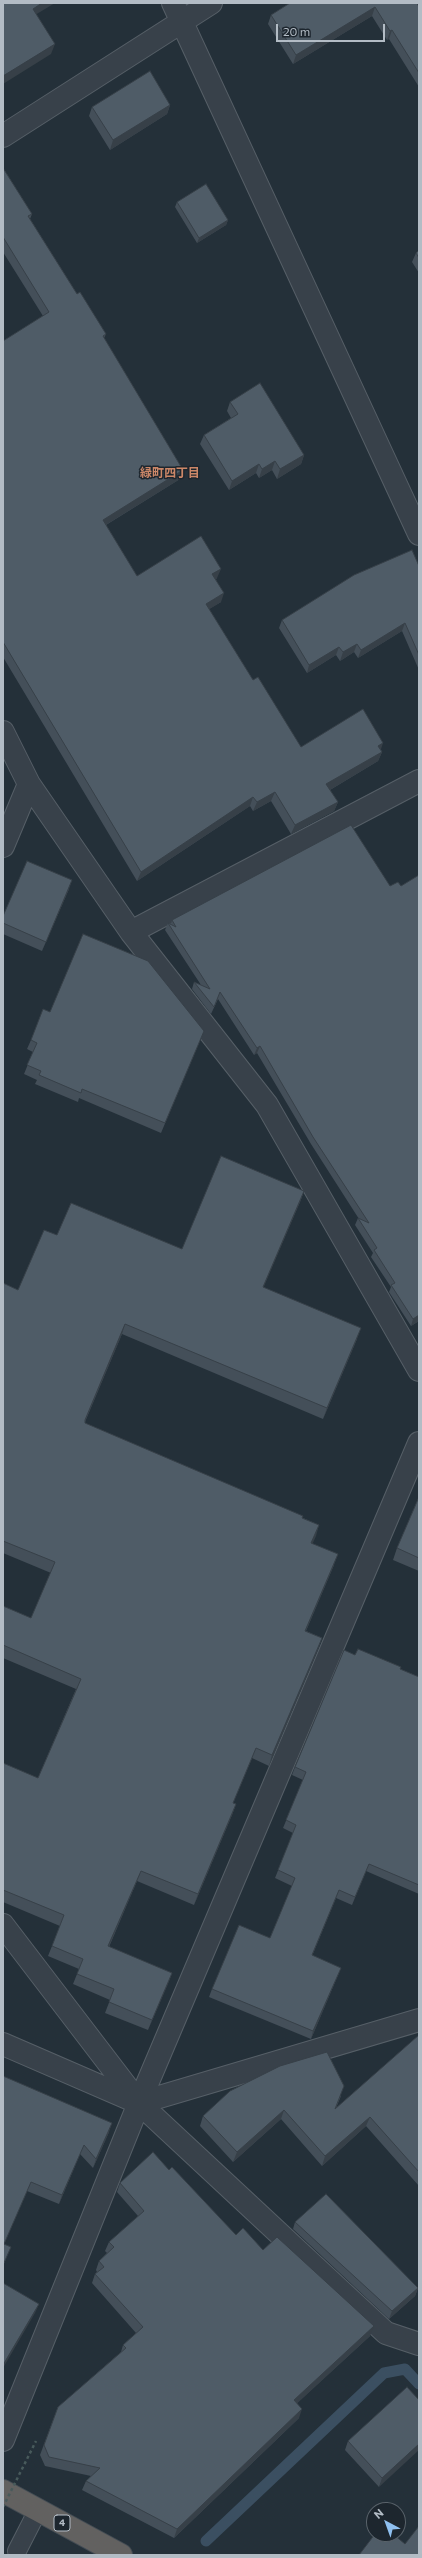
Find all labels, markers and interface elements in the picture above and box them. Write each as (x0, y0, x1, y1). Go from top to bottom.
scale bar (278, 16, 387, 42)
text: 20 m (283, 24, 310, 38)
district label: 緑町四丁目 (140, 466, 200, 480)
north arrow (366, 2502, 406, 2542)
text: N (371, 2506, 386, 2521)
road number: 4 (54, 2515, 70, 2531)

